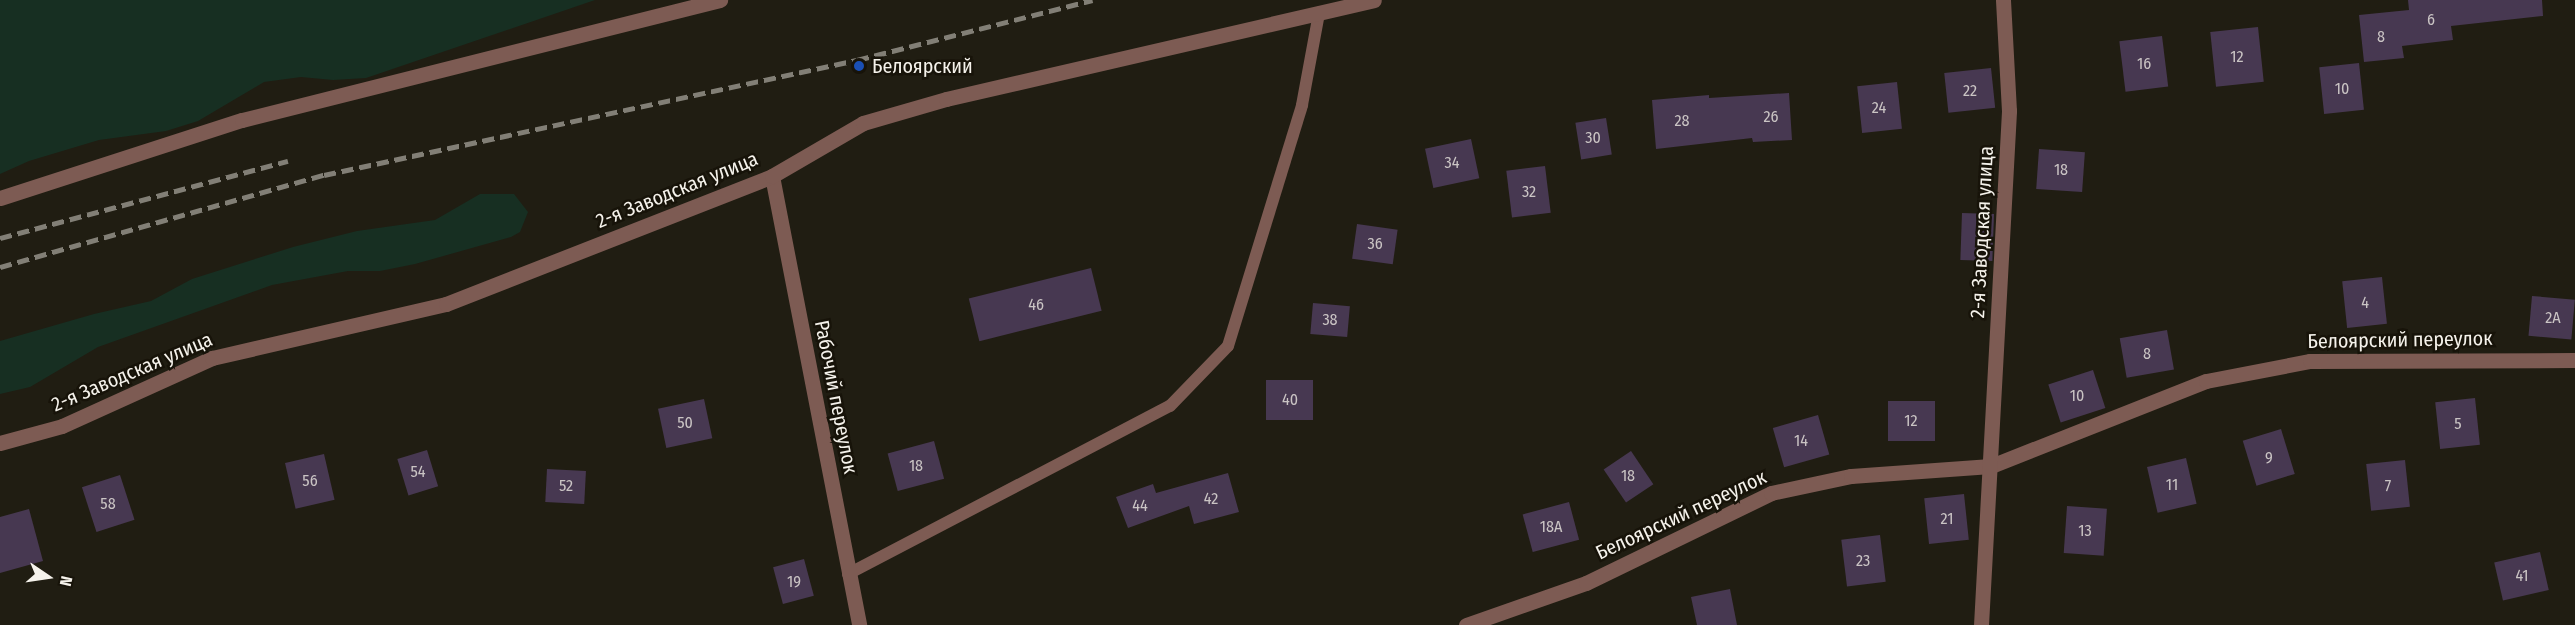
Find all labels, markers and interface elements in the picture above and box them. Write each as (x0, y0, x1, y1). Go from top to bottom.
house number: 6 (2427, 10, 2435, 30)
house number: 8 (2377, 27, 2385, 47)
house number: 12 (2230, 47, 2244, 67)
place label: Белоярский (872, 54, 973, 78)
house number: 16 (2137, 54, 2151, 74)
marker: Белоярский (850, 57, 868, 75)
house number: 10 (2335, 79, 2349, 99)
house number: 22 (1963, 81, 1977, 101)
house number: 24 (1872, 98, 1886, 118)
house number: 26 (1764, 107, 1778, 127)
house number: 28 (1674, 111, 1690, 131)
house number: 30 (1585, 128, 1601, 148)
street label: 2-я Заводская улица (1966, 145, 1998, 319)
street label: 2-я Заводская улица (593, 147, 761, 233)
house number: 34 (1445, 153, 1459, 173)
house number: 18 (2054, 160, 2068, 180)
house number: 32 (1522, 182, 1536, 202)
house number: 36 (1367, 234, 1383, 254)
house number: 4 (2361, 293, 2369, 313)
house number: 46 (1028, 295, 1044, 315)
house number: 2А (2545, 308, 2561, 328)
house number: 38 (1322, 310, 1338, 330)
street label: Рабочий переулок (809, 318, 863, 476)
street label: Белоярский переулок (2307, 326, 2493, 354)
street label: 2-я Заводская улица (48, 327, 216, 417)
house number: 8 (2143, 344, 2151, 364)
house number: 10 (2070, 386, 2084, 406)
house number: 40 (1282, 390, 1298, 410)
house number: 12 (1904, 411, 1918, 431)
house number: 50 (677, 413, 693, 433)
house number: 5 (2454, 414, 2462, 434)
house number: 14 (1794, 431, 1808, 451)
house number: 9 (2265, 448, 2273, 468)
house number: 18 (909, 456, 923, 476)
house number: 54 (410, 462, 426, 482)
street label: Белоярский переулок (1592, 465, 1770, 565)
house number: 18 (1621, 466, 1635, 486)
house number: 56 (302, 471, 318, 491)
house number: 11 (2166, 475, 2178, 495)
house number: 52 (559, 476, 573, 496)
house number: 7 (2385, 476, 2391, 496)
house number: 42 (1204, 489, 1218, 509)
house number: 58 (100, 494, 116, 514)
house number: 44 (1132, 496, 1148, 516)
house number: 21 (1941, 509, 1953, 529)
house number: 18А (1540, 517, 1562, 537)
house number: 13 (2078, 521, 2092, 541)
north arrow (18, 547, 78, 607)
house number: 23 (1856, 551, 1870, 571)
house number: 41 (2515, 566, 2529, 586)
house number: 19 (787, 572, 801, 592)
text: N (56, 574, 76, 588)

